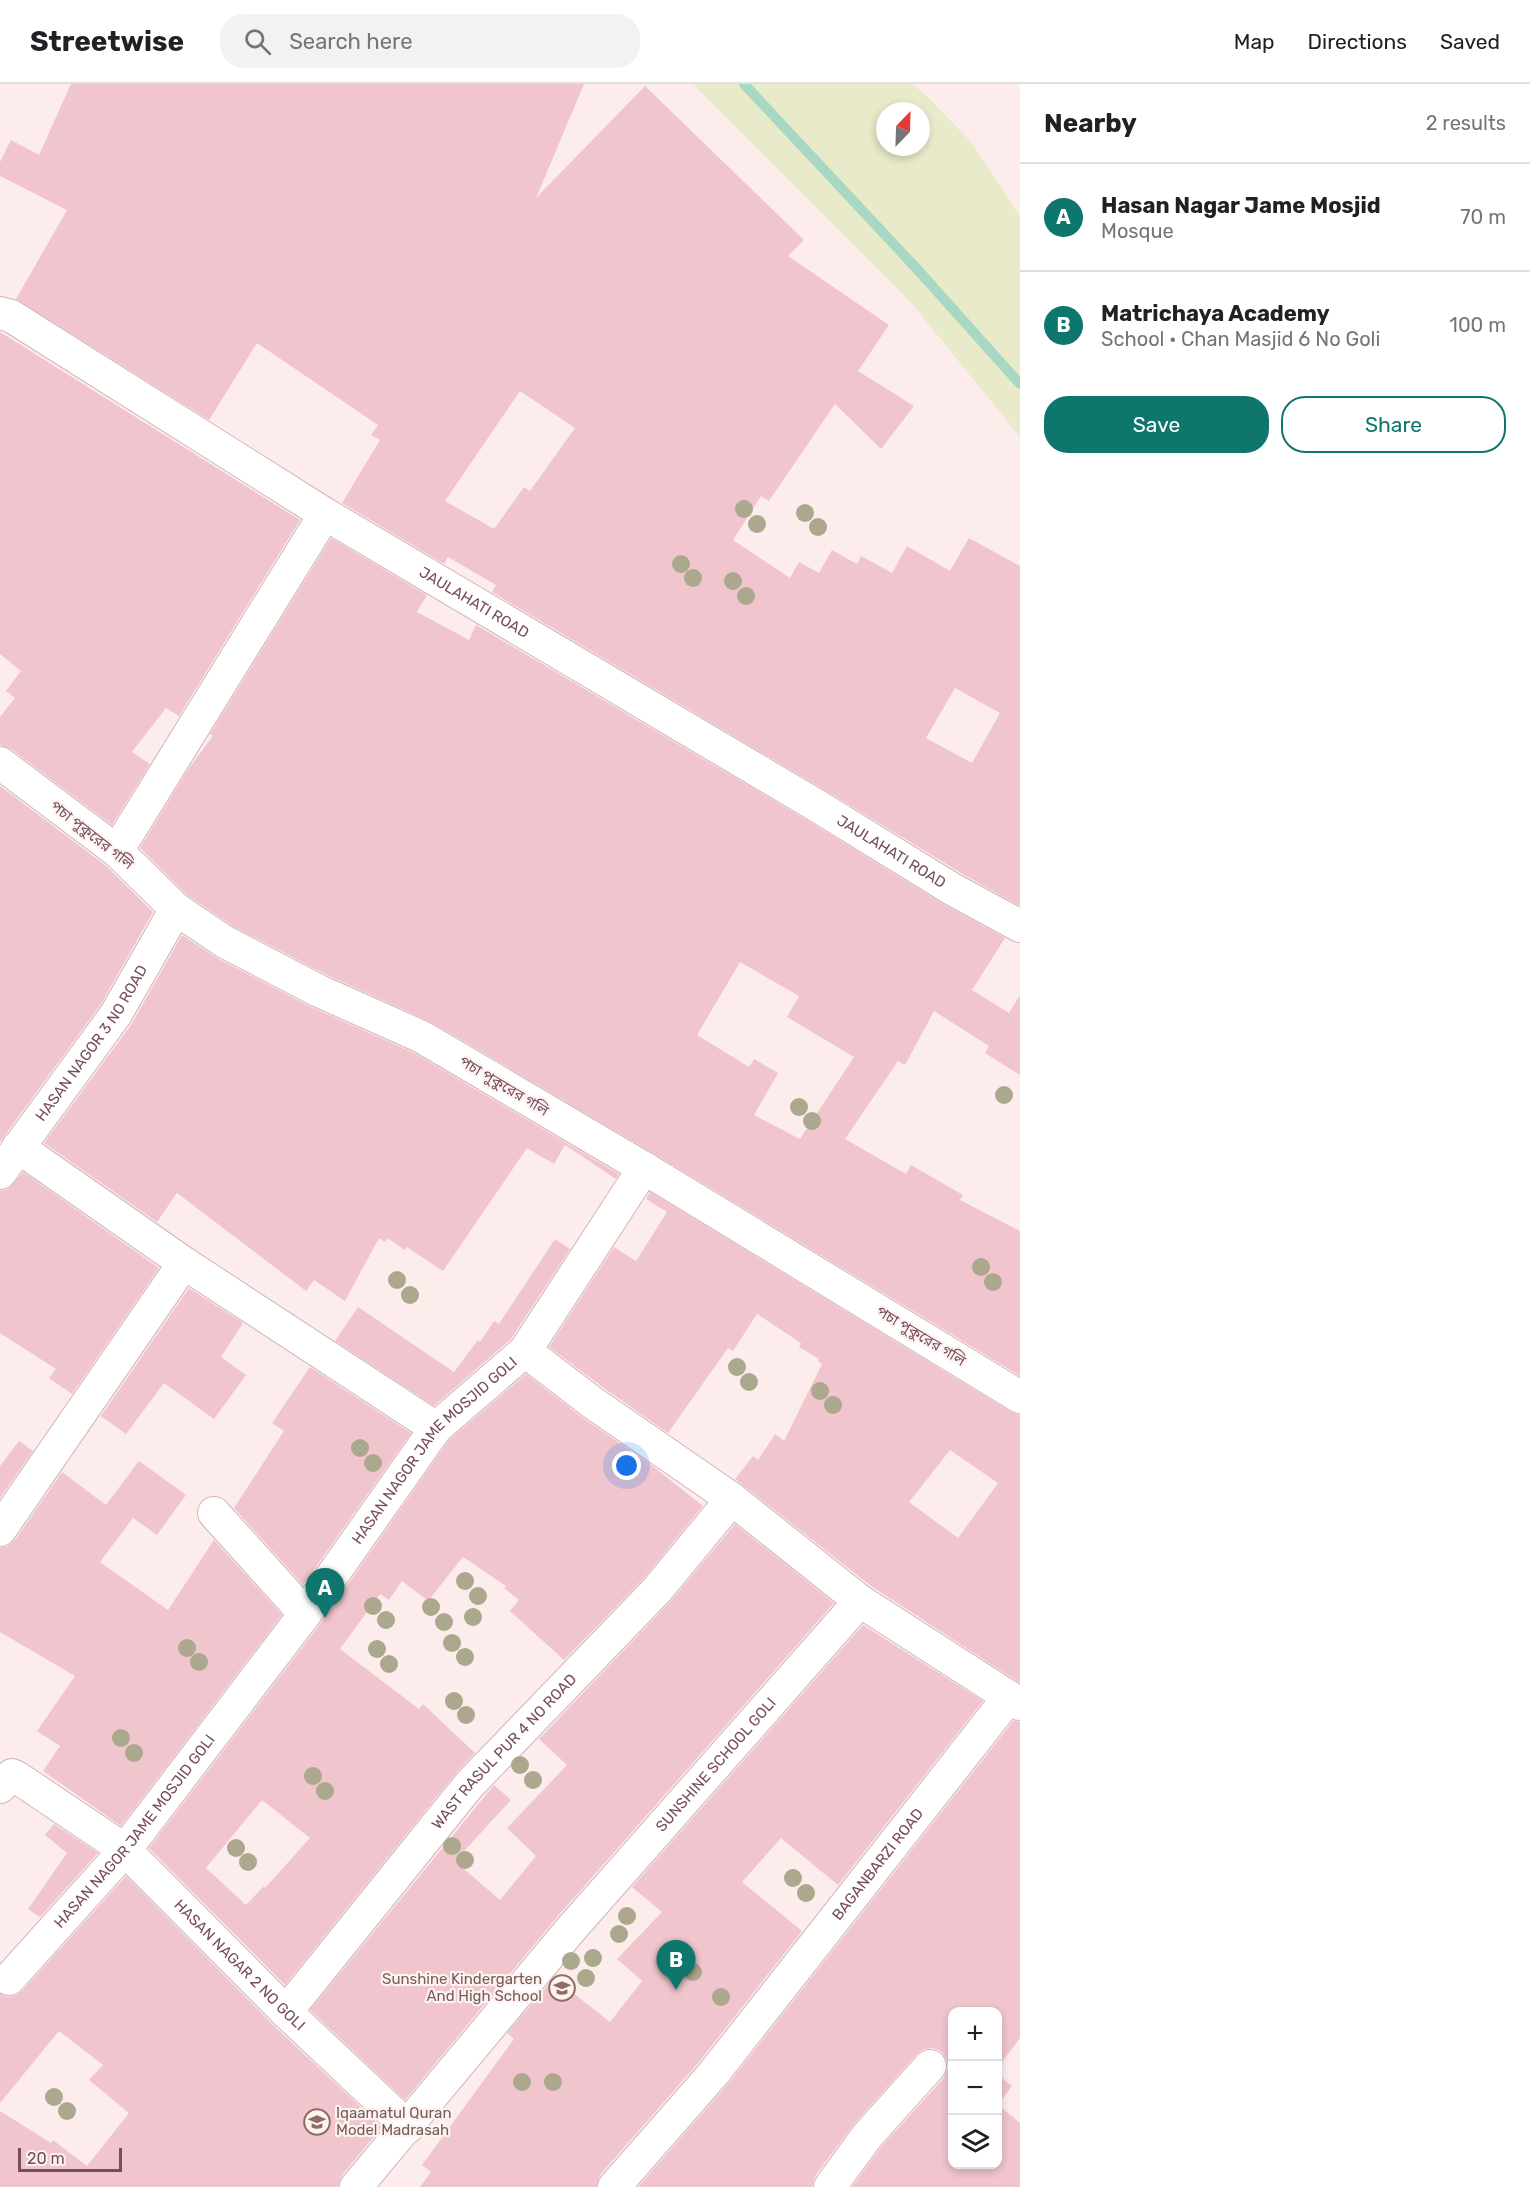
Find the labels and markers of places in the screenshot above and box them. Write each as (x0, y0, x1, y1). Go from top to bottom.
pin: A (306, 1568, 344, 1618)
pin: B (656, 1940, 696, 1990)
place label: Sunshine Kindergarten And High School (382, 1970, 542, 2005)
school or university icon: Sunshine Kindergarten And High School (547, 1973, 577, 2003)
place label: Iqaamatul Quran Model Madrasah (336, 2104, 452, 2139)
school or university icon: Iqaamatul Quran Model Madrasah (302, 2107, 332, 2137)

